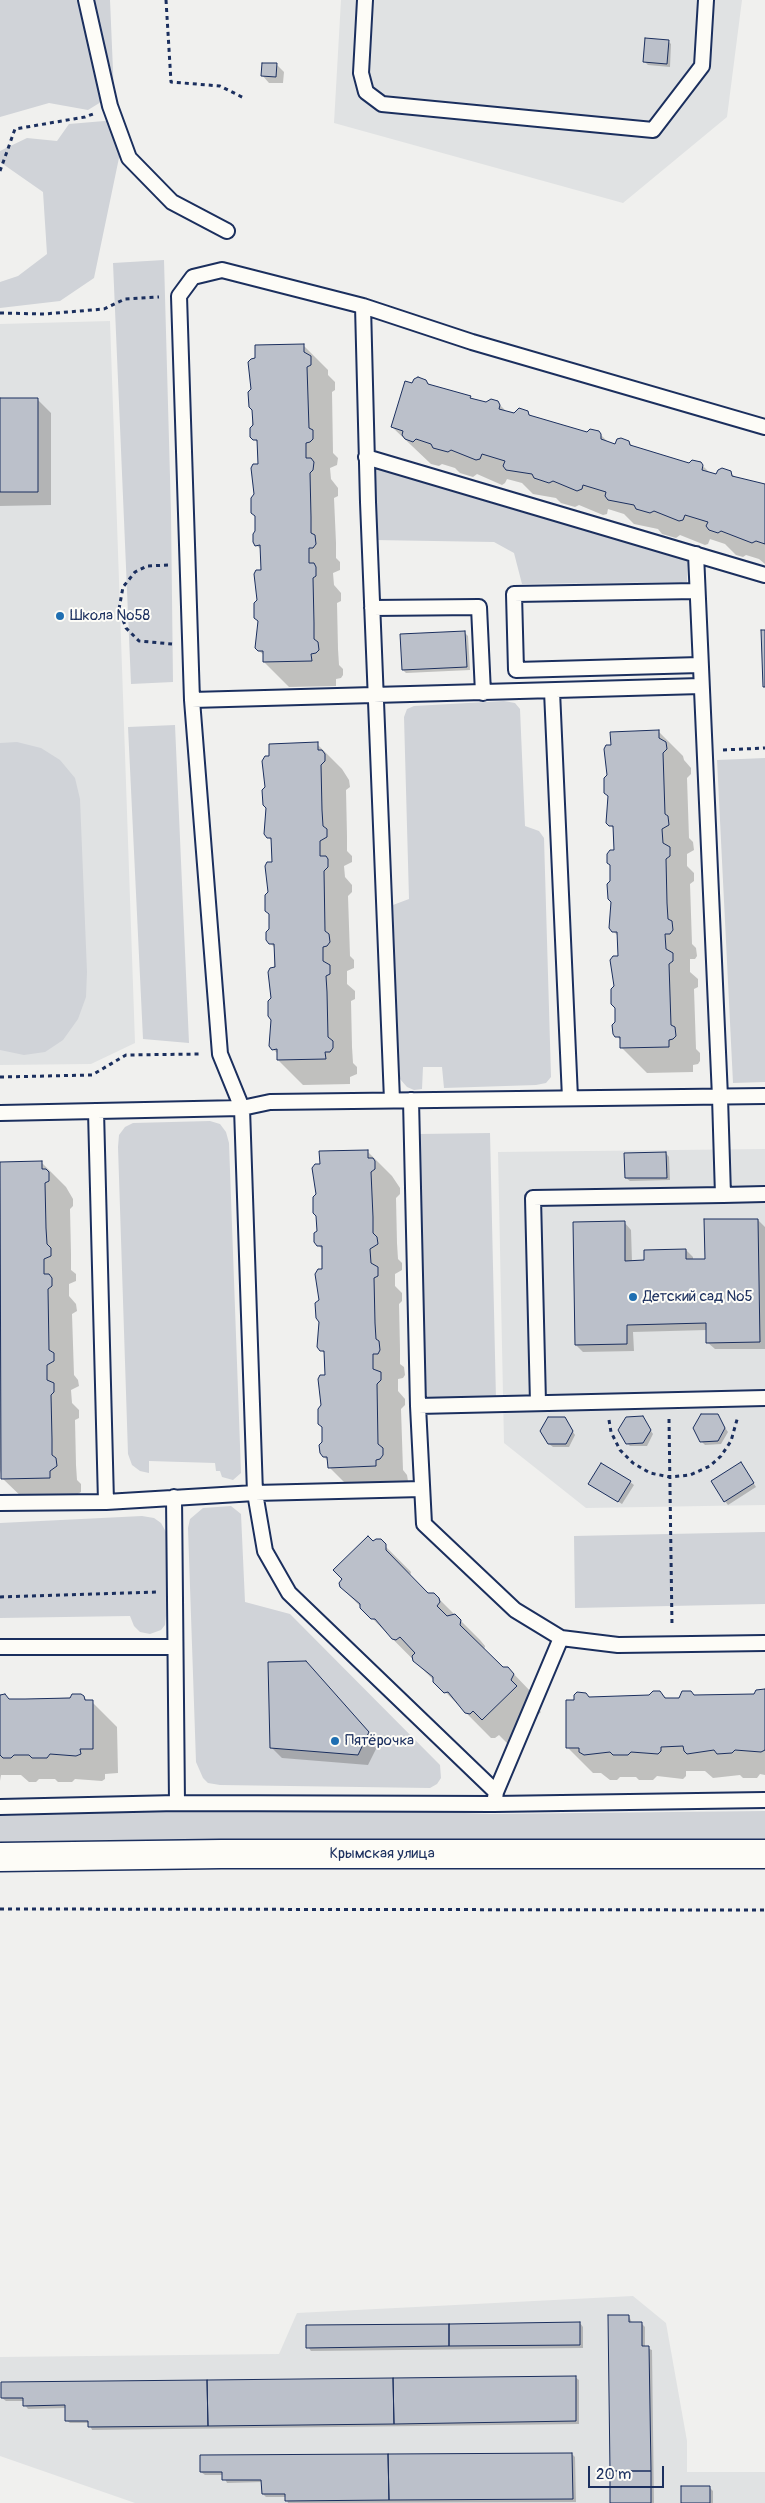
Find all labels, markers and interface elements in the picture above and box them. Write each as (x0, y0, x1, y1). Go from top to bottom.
place label: Школа №58 (70, 607, 150, 625)
marker: Школа №58 (54, 610, 66, 622)
place label: Детский сад №5 (643, 1288, 753, 1306)
marker: Детский сад №5 (627, 1291, 639, 1303)
place label: Пятёрочка (345, 1732, 414, 1750)
marker: Пятёрочка (329, 1735, 341, 1747)
street label: Крымская улица (329, 1845, 435, 1863)
scale bar (590, 2456, 666, 2488)
text: 20 m (596, 2465, 631, 2484)

